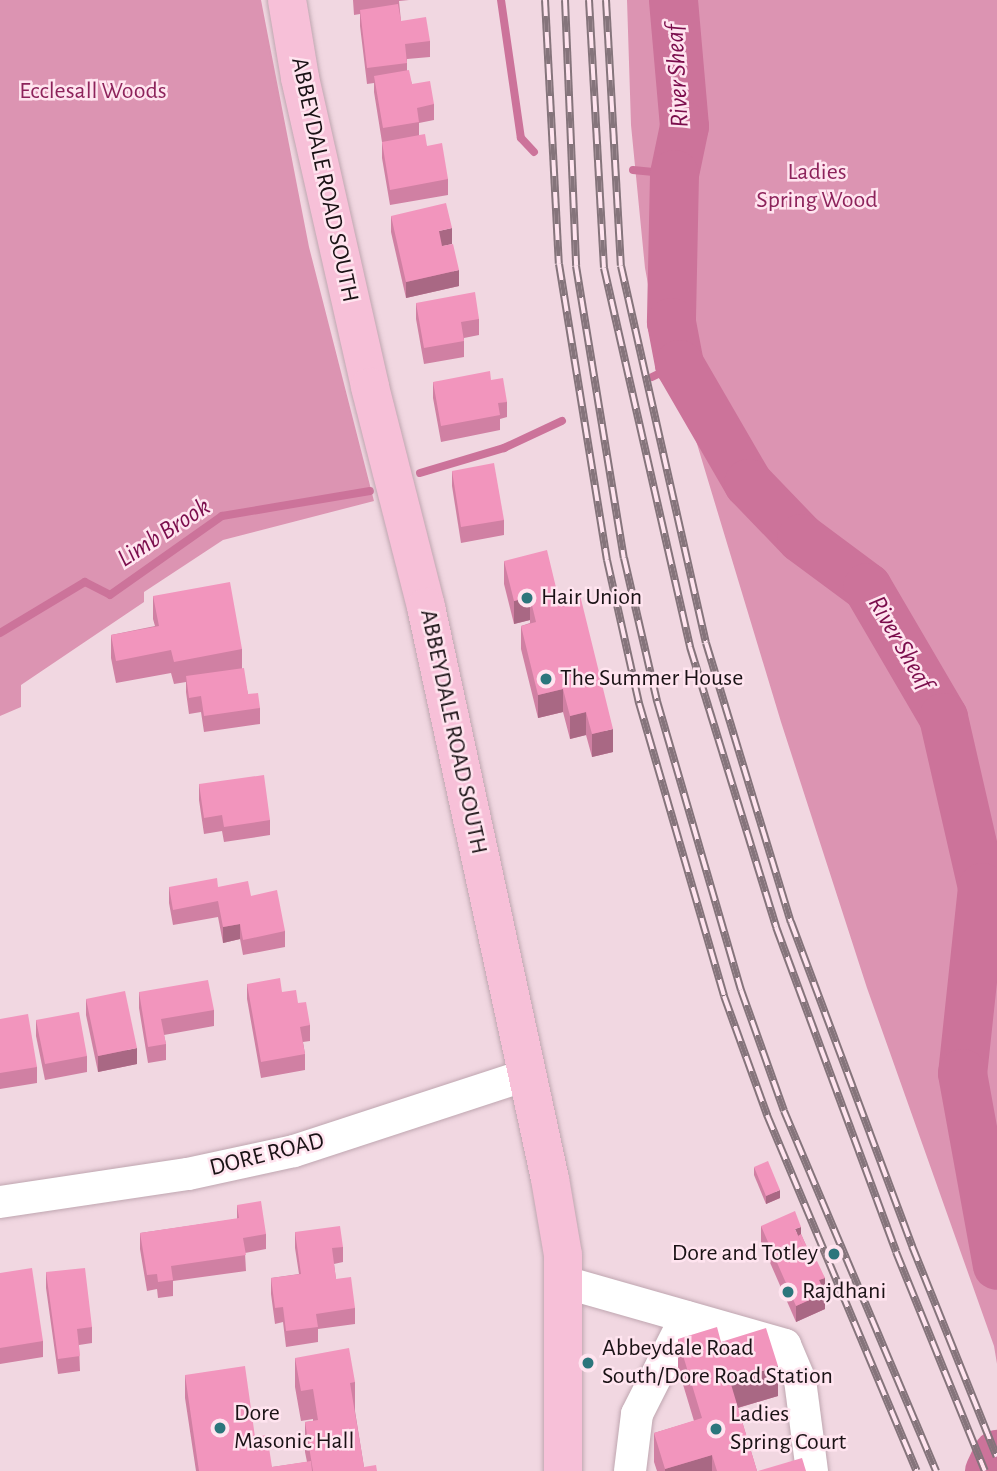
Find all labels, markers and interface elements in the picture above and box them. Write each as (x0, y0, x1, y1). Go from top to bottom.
water label: River Sheaf (660, 23, 696, 129)
street label: ABBEYDALE ROAD SOUTH (284, 55, 364, 305)
park label: Ecclesall Woods (19, 78, 167, 106)
park label: Ladies Spring Wood (756, 159, 878, 215)
water label: Limb Brook (112, 491, 216, 575)
place label: Hair Union (541, 584, 642, 612)
marker: Hair Union (519, 590, 535, 606)
water label: River Sheaf (861, 590, 939, 696)
street label: ABBEYDALE ROAD SOUTH (413, 607, 493, 857)
place label: The Summer House (560, 665, 743, 693)
marker: The Summer House (538, 671, 554, 687)
street label: DORE ROAD (207, 1127, 327, 1183)
place label: Dore and Totley (672, 1240, 818, 1268)
marker: Dore and Totley (824, 1244, 844, 1264)
place label: Rajdhani (802, 1278, 886, 1306)
marker: Rajdhani (780, 1284, 796, 1300)
place label: Abbeydale Road South/Dore Road Station (602, 1335, 833, 1391)
marker: Abbeydale Road South/Dore Road Station (580, 1355, 596, 1371)
place label: Dore Masonic Hall (234, 1400, 354, 1456)
place label: Ladies Spring Court (730, 1401, 846, 1457)
marker: Dore Masonic Hall (212, 1420, 228, 1436)
marker: Ladies Spring Court (708, 1421, 724, 1437)

